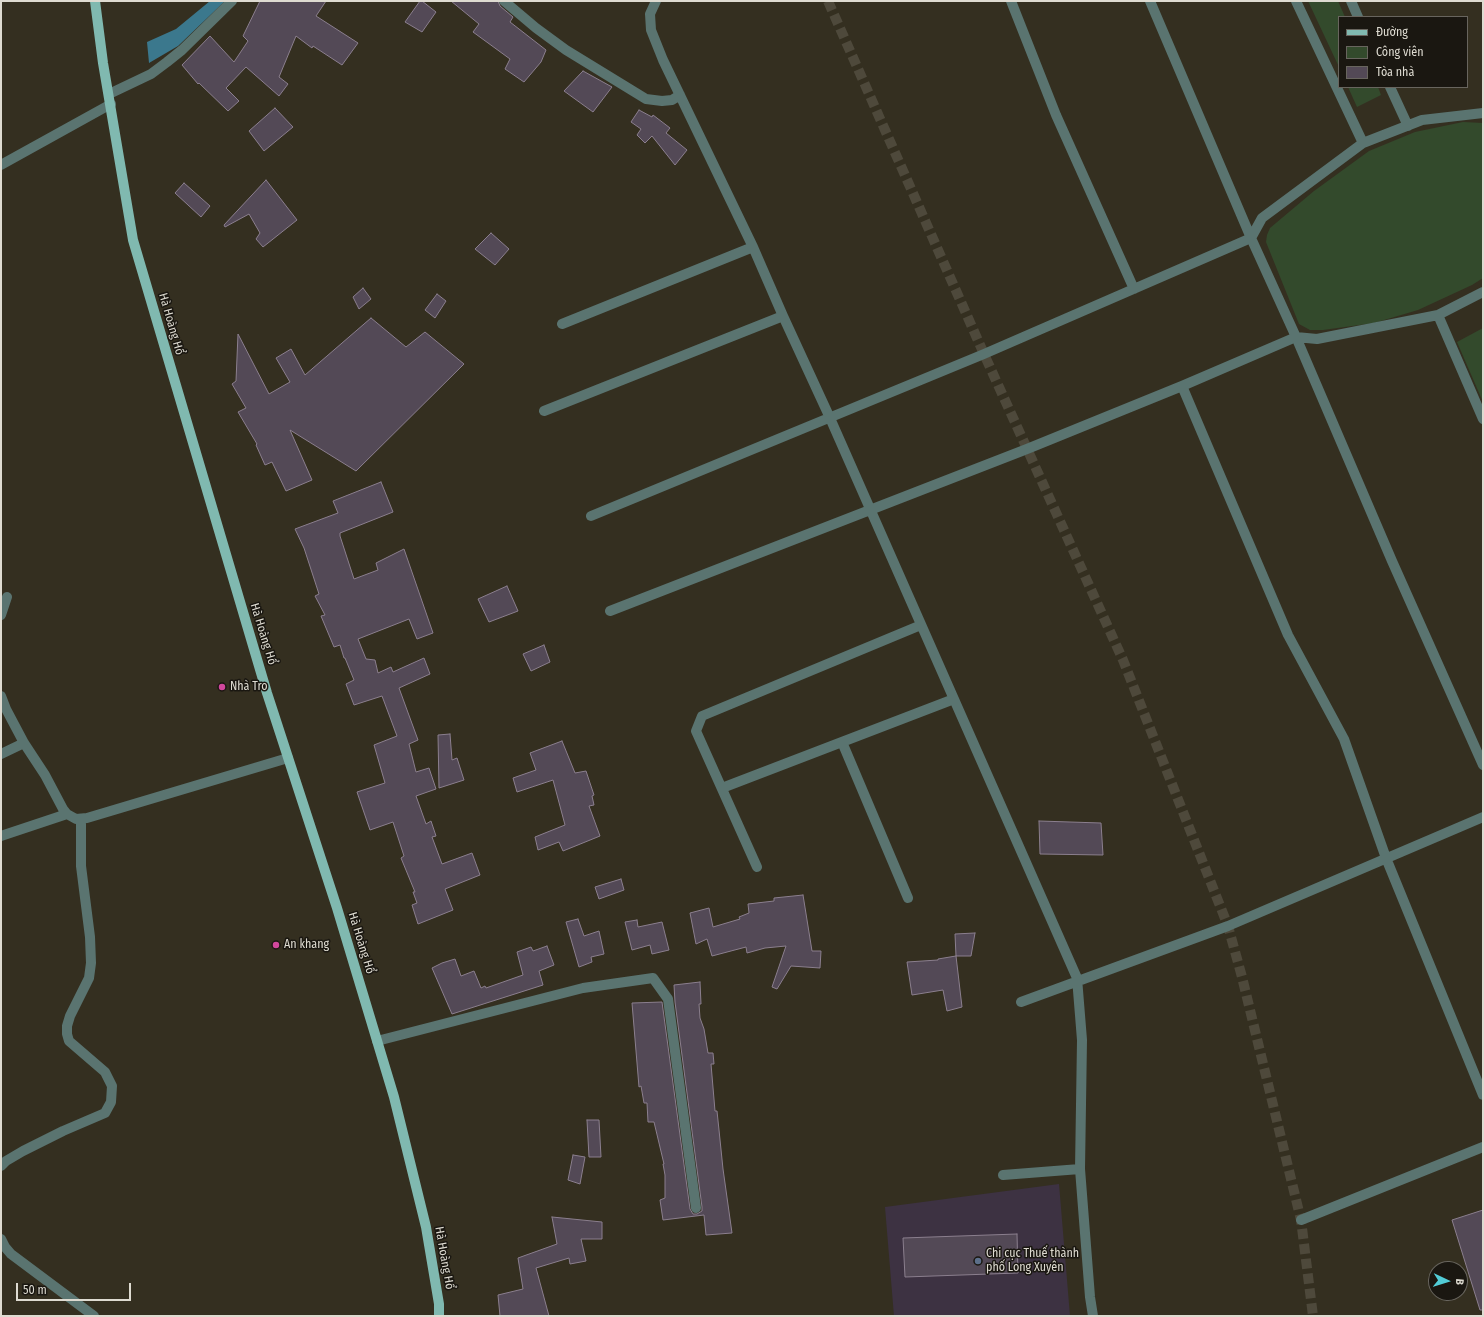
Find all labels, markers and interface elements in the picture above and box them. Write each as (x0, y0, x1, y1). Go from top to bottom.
legend (1338, 16, 1468, 88)
text: Đường (1376, 25, 1408, 39)
text: Công viên (1376, 45, 1424, 59)
text: Tòa nhà (1376, 65, 1414, 79)
street label: Hà Hoàng Hổ (155, 291, 187, 357)
street label: Hà Hoàng Hổ (247, 601, 279, 667)
place label: Nhà Tro (230, 680, 268, 694)
marker: Nhà Tro (217, 682, 227, 692)
street label: Hà Hoàng Hổ (345, 910, 377, 976)
place label: An khang (284, 938, 329, 952)
marker: An khang (271, 940, 281, 950)
street label: Hà Hoàng Hổ (431, 1225, 457, 1291)
place label: Chi cục Thuế thành phố Long Xuyên (986, 1247, 1079, 1275)
marker: Chi cục Thuế thành phố Long Xuyên (973, 1256, 983, 1266)
north arrow (1428, 1261, 1468, 1301)
scale bar (18, 1275, 133, 1301)
text: B (1453, 1278, 1466, 1285)
text: 50 m (23, 1283, 47, 1297)

